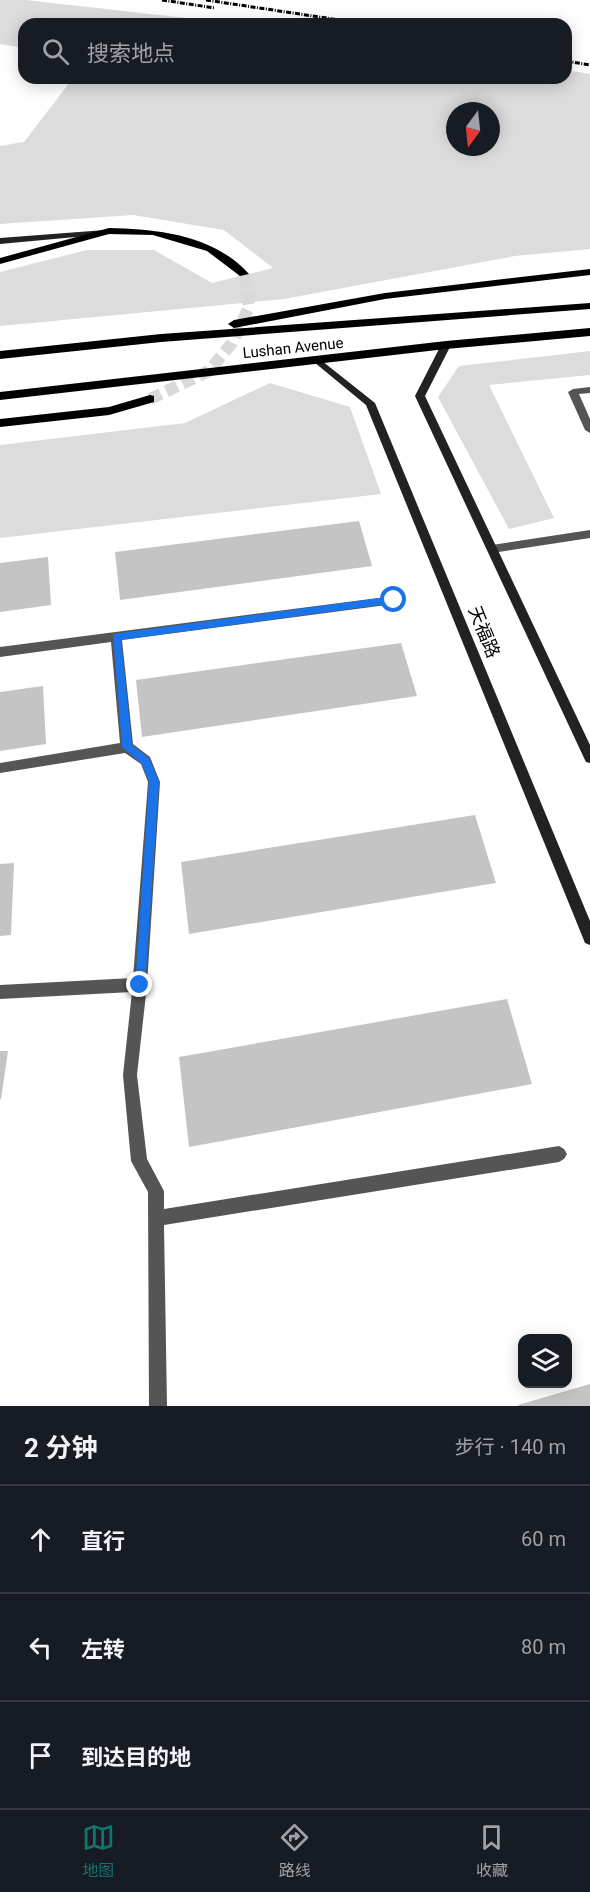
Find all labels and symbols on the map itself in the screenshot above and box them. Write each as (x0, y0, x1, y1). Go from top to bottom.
north arrow (446, 102, 500, 156)
street label: Lushan Avenue (242, 334, 344, 362)
route start (380, 586, 406, 612)
street label: 天福路 (465, 603, 504, 661)
route end (126, 971, 152, 997)

